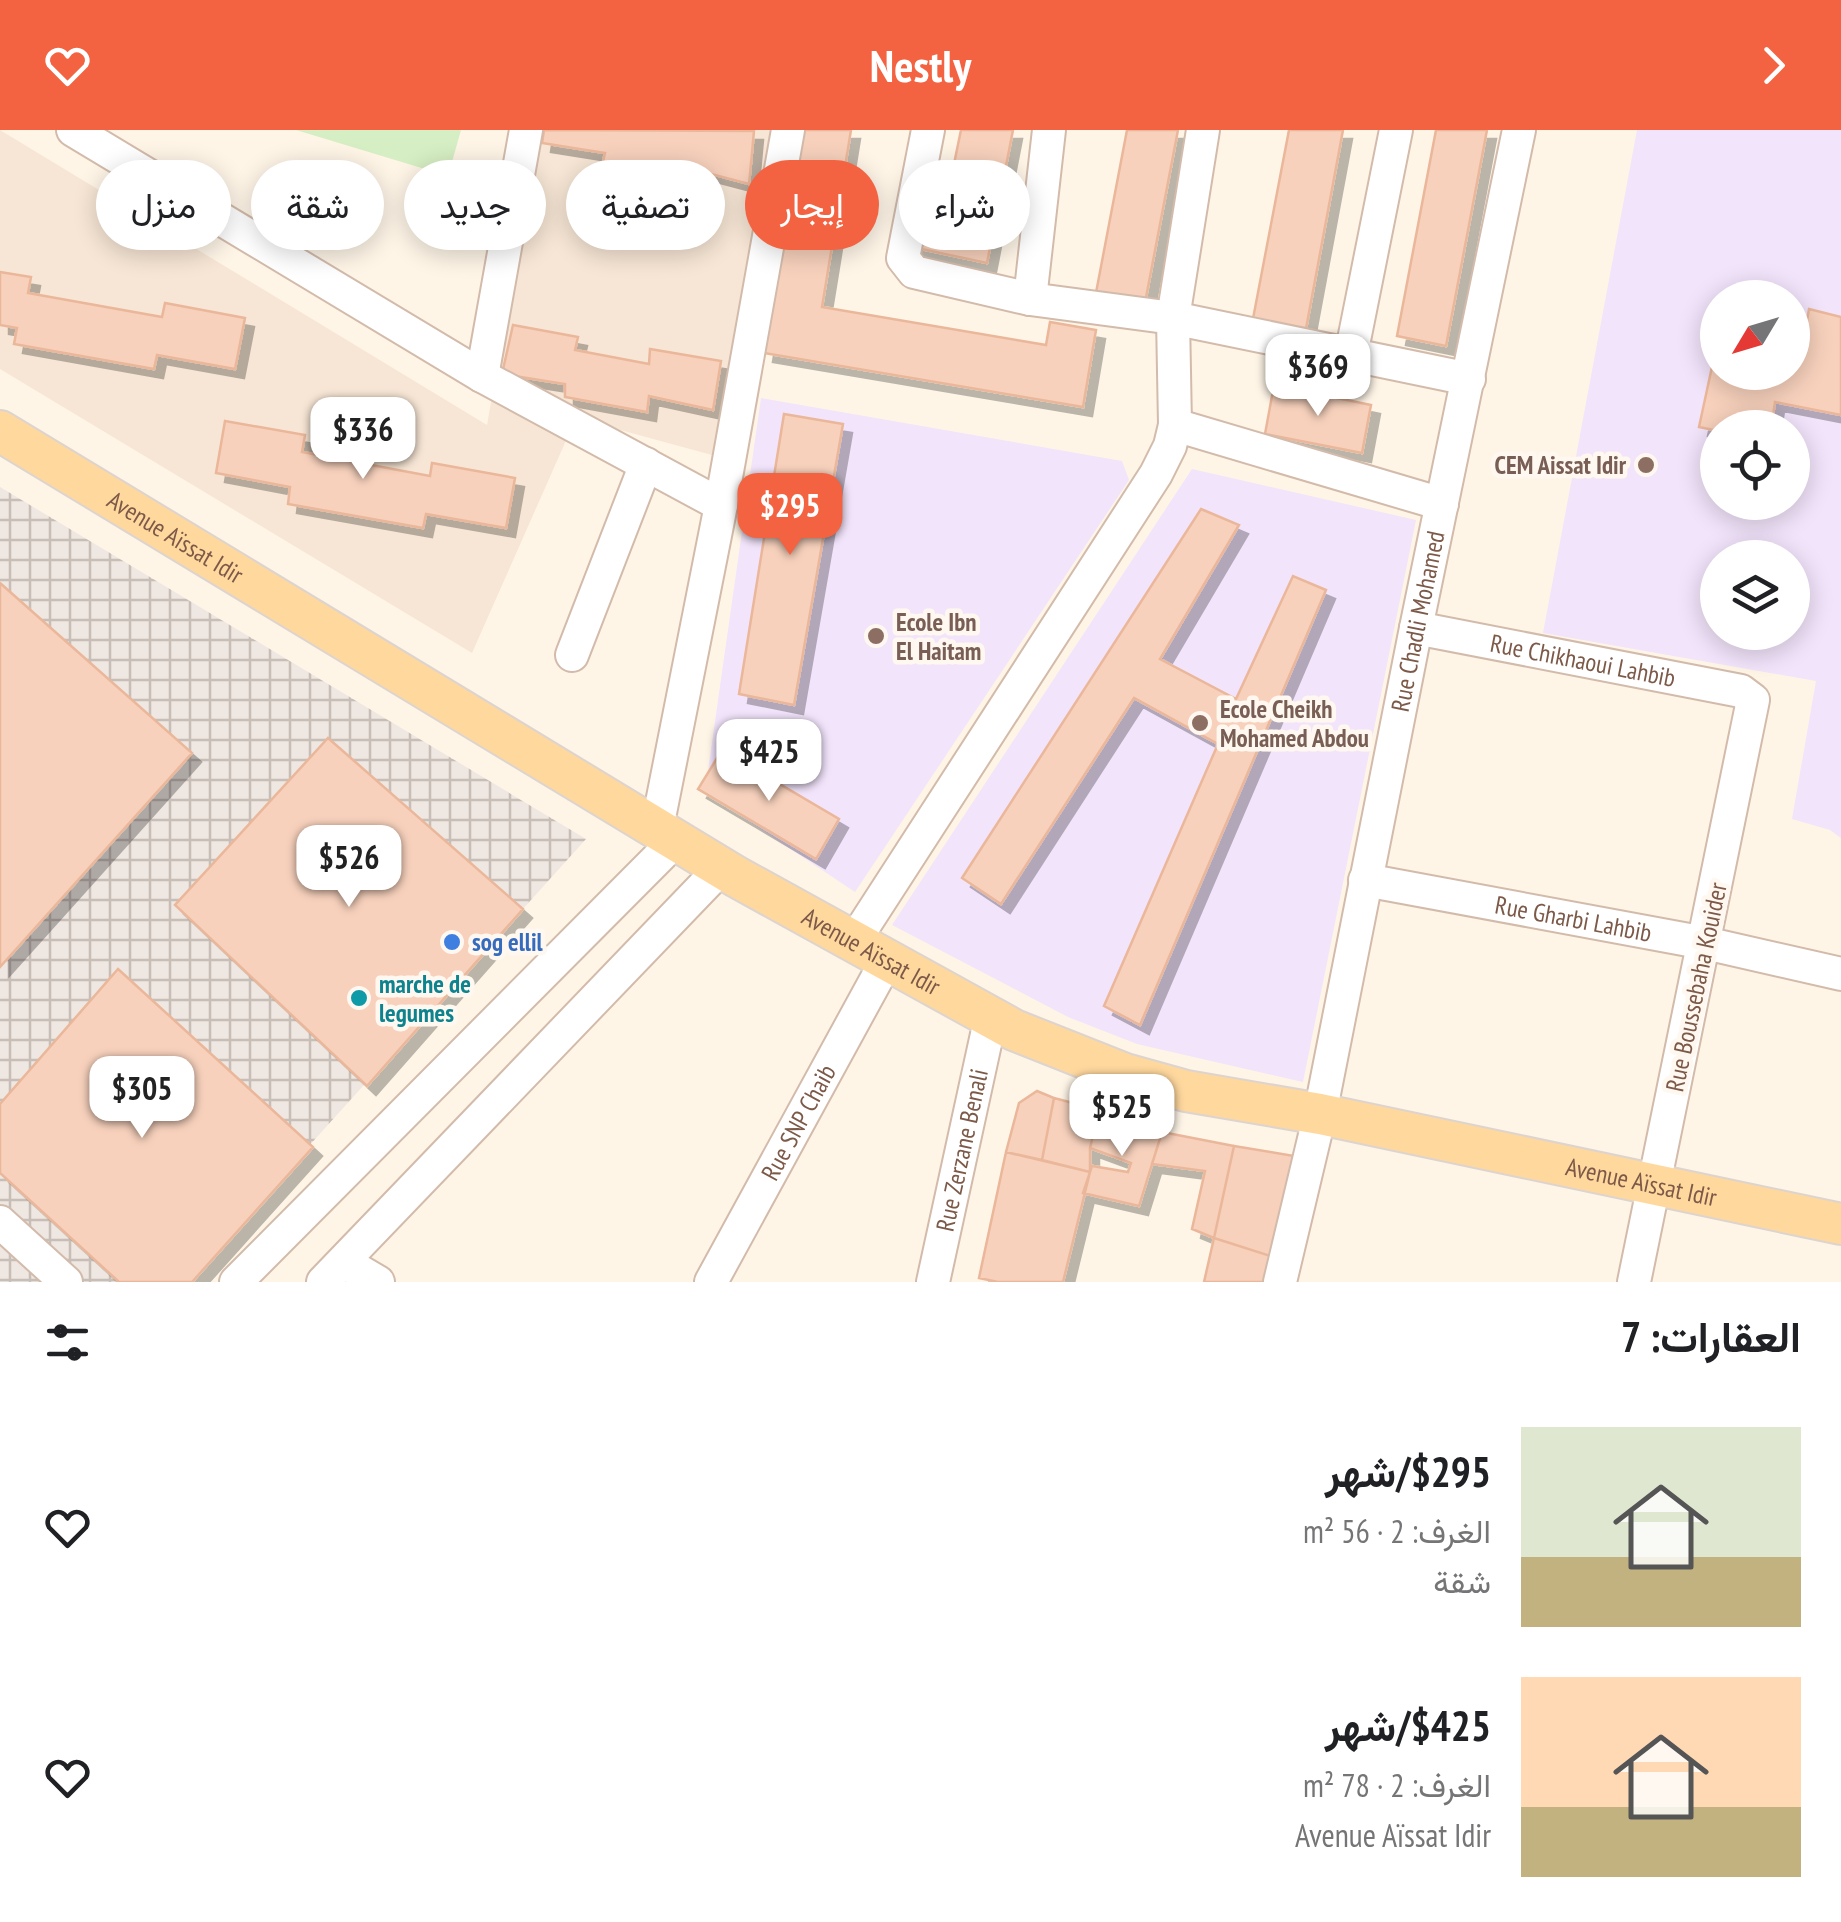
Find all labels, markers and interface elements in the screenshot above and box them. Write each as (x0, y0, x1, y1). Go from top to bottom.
text: Nestly (870, 36, 971, 94)
icon: heart (40, 38, 95, 93)
icon: forward (1746, 38, 1801, 93)
chip: منزل (96, 160, 231, 250)
chip: شقة (251, 160, 384, 250)
chip: جديد (404, 160, 546, 250)
chip: تصفية (566, 160, 725, 250)
chip: إيجار (745, 160, 879, 250)
chip: شراء (899, 160, 1030, 250)
north arrow (1700, 280, 1810, 390)
map controls (1700, 280, 1810, 650)
pin: $369 (1259, 334, 1377, 419)
text: $369 (1287, 345, 1349, 387)
pin: $336 (304, 397, 422, 482)
text: $336 (332, 408, 394, 450)
button: locate (1700, 410, 1810, 520)
place label: CEM Aissat Idir (1495, 449, 1627, 481)
marker: CEM Aissat Idir (1635, 454, 1657, 476)
pin: $295 (731, 473, 849, 558)
street label: Avenue Aïssat Idir (102, 484, 249, 591)
text: $295 (759, 484, 821, 526)
street label: Rue Chadli Mohamed (1384, 528, 1452, 714)
button: layers (1700, 540, 1810, 650)
place label: Ecole Ibn El Haitam (896, 606, 981, 667)
marker: Ecole Ibn El Haitam (865, 625, 887, 647)
street label: Rue Chikhaoui Lahbib (1488, 627, 1678, 694)
place label: Ecole Cheikh Mohamed Abdou (1220, 693, 1369, 754)
marker: Ecole Cheikh Mohamed Abdou (1189, 712, 1211, 734)
pin: $425 (710, 719, 828, 804)
text: $425 (738, 730, 800, 772)
pin: $526 (290, 825, 408, 910)
text: $526 (318, 836, 380, 878)
street label: Rue Boussebaha Kouider (1658, 880, 1734, 1094)
street label: Rue Gharbi Lahbib (1493, 888, 1654, 949)
street label: Avenue Aïssat Idir (797, 900, 946, 1002)
place label: sog ellil (472, 926, 544, 958)
marker: sog ellil (441, 931, 463, 953)
place label: marche de legumes (379, 968, 471, 1029)
marker: marche de legumes (348, 987, 370, 1009)
pin: $305 (83, 1056, 201, 1141)
street label: Rue SNP Chaib (754, 1059, 843, 1186)
street label: Rue Zerzane Benali (929, 1066, 995, 1234)
text: $305 (111, 1067, 173, 1109)
pin: $525 (1063, 1074, 1181, 1159)
text: $525 (1091, 1085, 1153, 1127)
street label: Avenue Aïssat Idir (1563, 1150, 1720, 1213)
text: العقارات: 7 (1621, 1309, 1801, 1364)
icon: filters (40, 1315, 95, 1370)
text: $295/شهر (1325, 1444, 1491, 1499)
icon: home (1601, 1467, 1721, 1587)
icon: heart (40, 1500, 95, 1555)
text: الغرف: 2 · 56 m² (1303, 1510, 1491, 1552)
text: شقة (1433, 1560, 1491, 1602)
text: $425/شهر (1325, 1698, 1491, 1753)
icon: home (1601, 1717, 1721, 1837)
icon: heart (40, 1750, 95, 1805)
text: الغرف: 2 · 78 m² (1303, 1764, 1491, 1806)
text: Avenue Aïssat Idir (1295, 1814, 1491, 1856)

